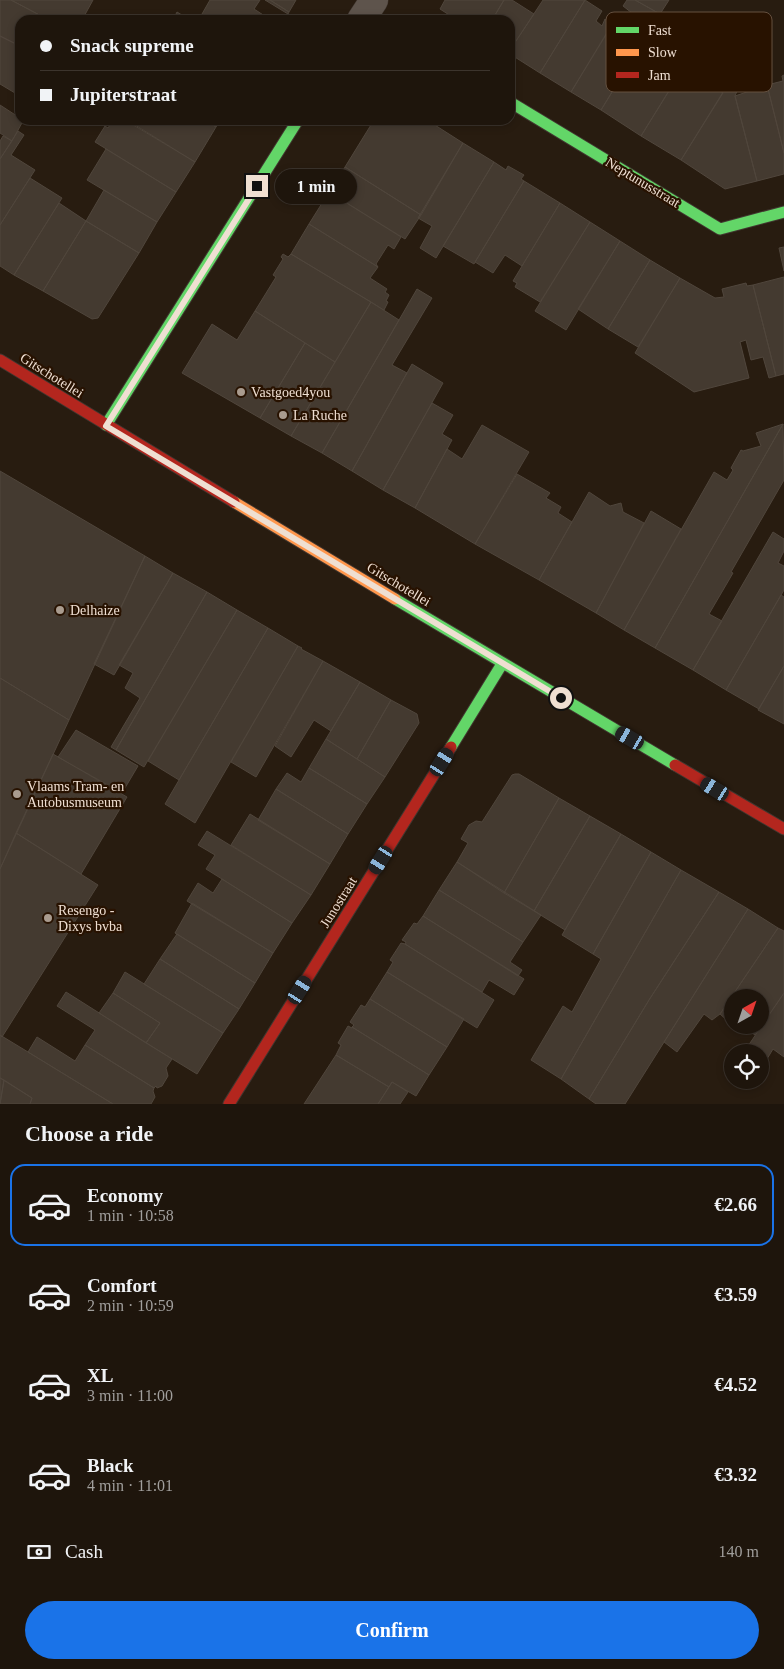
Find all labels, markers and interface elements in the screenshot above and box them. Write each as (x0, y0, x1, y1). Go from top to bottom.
legend (606, 12, 772, 92)
text: Fast (648, 23, 671, 38)
text: Snack supreme (70, 35, 194, 56)
text: Slow (648, 45, 678, 60)
text: Jam (648, 68, 671, 83)
text: Jupiterstraat (70, 84, 177, 105)
street label: Neptunusstraat (603, 154, 683, 211)
callout: 1 min (274, 168, 357, 204)
route end (246, 175, 268, 197)
text: 1 min (297, 178, 335, 195)
street label: Gitschotellei (17, 350, 86, 401)
place label: Vastgoed4you (251, 385, 330, 400)
marker: Vastgoed4you (235, 386, 247, 398)
place label: La Ruche (293, 408, 347, 423)
marker: La Ruche (277, 409, 289, 421)
street label: Gitschotellei (364, 560, 433, 609)
place label: Delhaize (70, 603, 120, 618)
marker: Delhaize (54, 604, 66, 616)
route start (550, 687, 572, 709)
car (613, 724, 646, 752)
car (427, 745, 456, 779)
car (698, 775, 731, 803)
place label: Vlaams Tram- en Autobusmuseum (27, 779, 124, 810)
marker: Vlaams Tram- en Autobusmuseum (11, 788, 23, 800)
car (366, 843, 395, 877)
street label: Junostraat (317, 874, 360, 930)
place label: Resengo - Dixys bvba (58, 903, 123, 934)
marker: Resengo - Dixys bvba (42, 912, 54, 924)
car (285, 973, 314, 1007)
north arrow (724, 989, 769, 1034)
map controls (724, 989, 769, 1089)
button: locate (724, 1044, 769, 1089)
text: Choose a ride (25, 1121, 153, 1146)
icon: car (27, 1183, 72, 1228)
text: Economy (87, 1185, 163, 1206)
text: €2.66 (714, 1194, 757, 1215)
text: 1 min · 10:58 (87, 1207, 174, 1224)
icon: car (27, 1273, 72, 1318)
text: Comfort (87, 1275, 157, 1296)
text: €3.59 (714, 1284, 757, 1305)
text: 2 min · 10:59 (87, 1297, 174, 1314)
icon: car (27, 1363, 72, 1408)
text: XL (87, 1365, 113, 1386)
text: €4.52 (714, 1374, 757, 1395)
text: 3 min · 11:00 (87, 1387, 173, 1404)
icon: car (27, 1453, 72, 1498)
text: Black (87, 1455, 133, 1476)
text: €3.32 (714, 1464, 757, 1485)
text: 4 min · 11:01 (87, 1477, 173, 1494)
icon: cash (25, 1538, 53, 1566)
text: Cash (65, 1541, 103, 1562)
text: 140 m (719, 1543, 759, 1560)
button: Confirm (25, 1601, 759, 1659)

